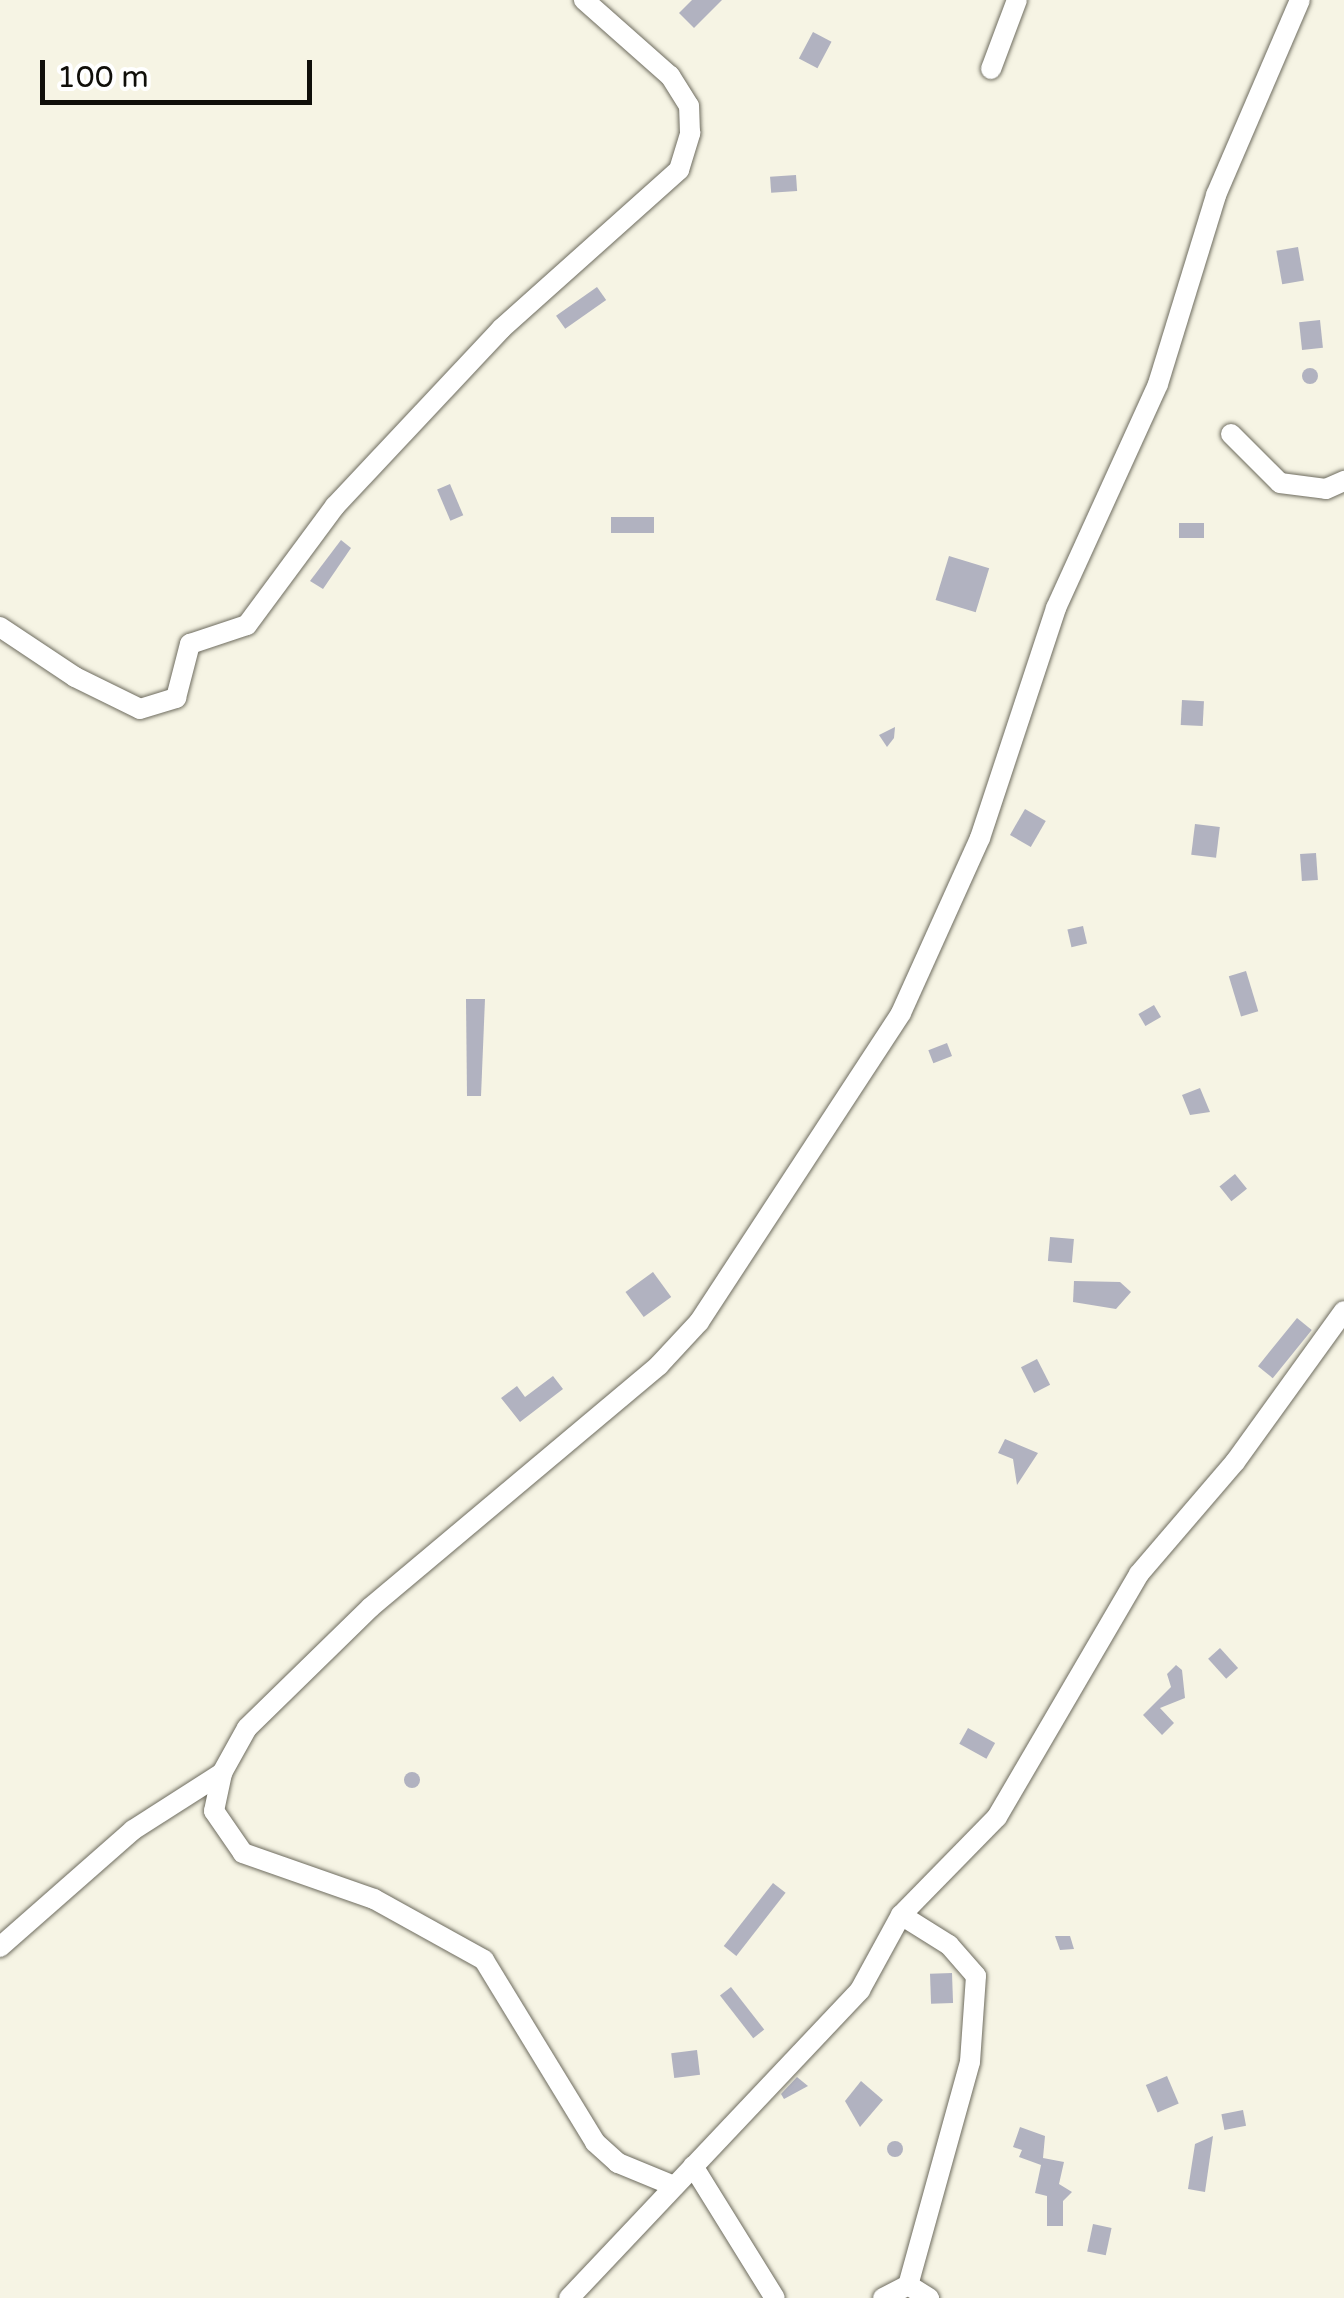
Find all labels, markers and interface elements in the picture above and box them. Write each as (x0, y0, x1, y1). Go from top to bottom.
scale bar (45, 40, 318, 102)
text: 100 m (57, 59, 149, 96)

